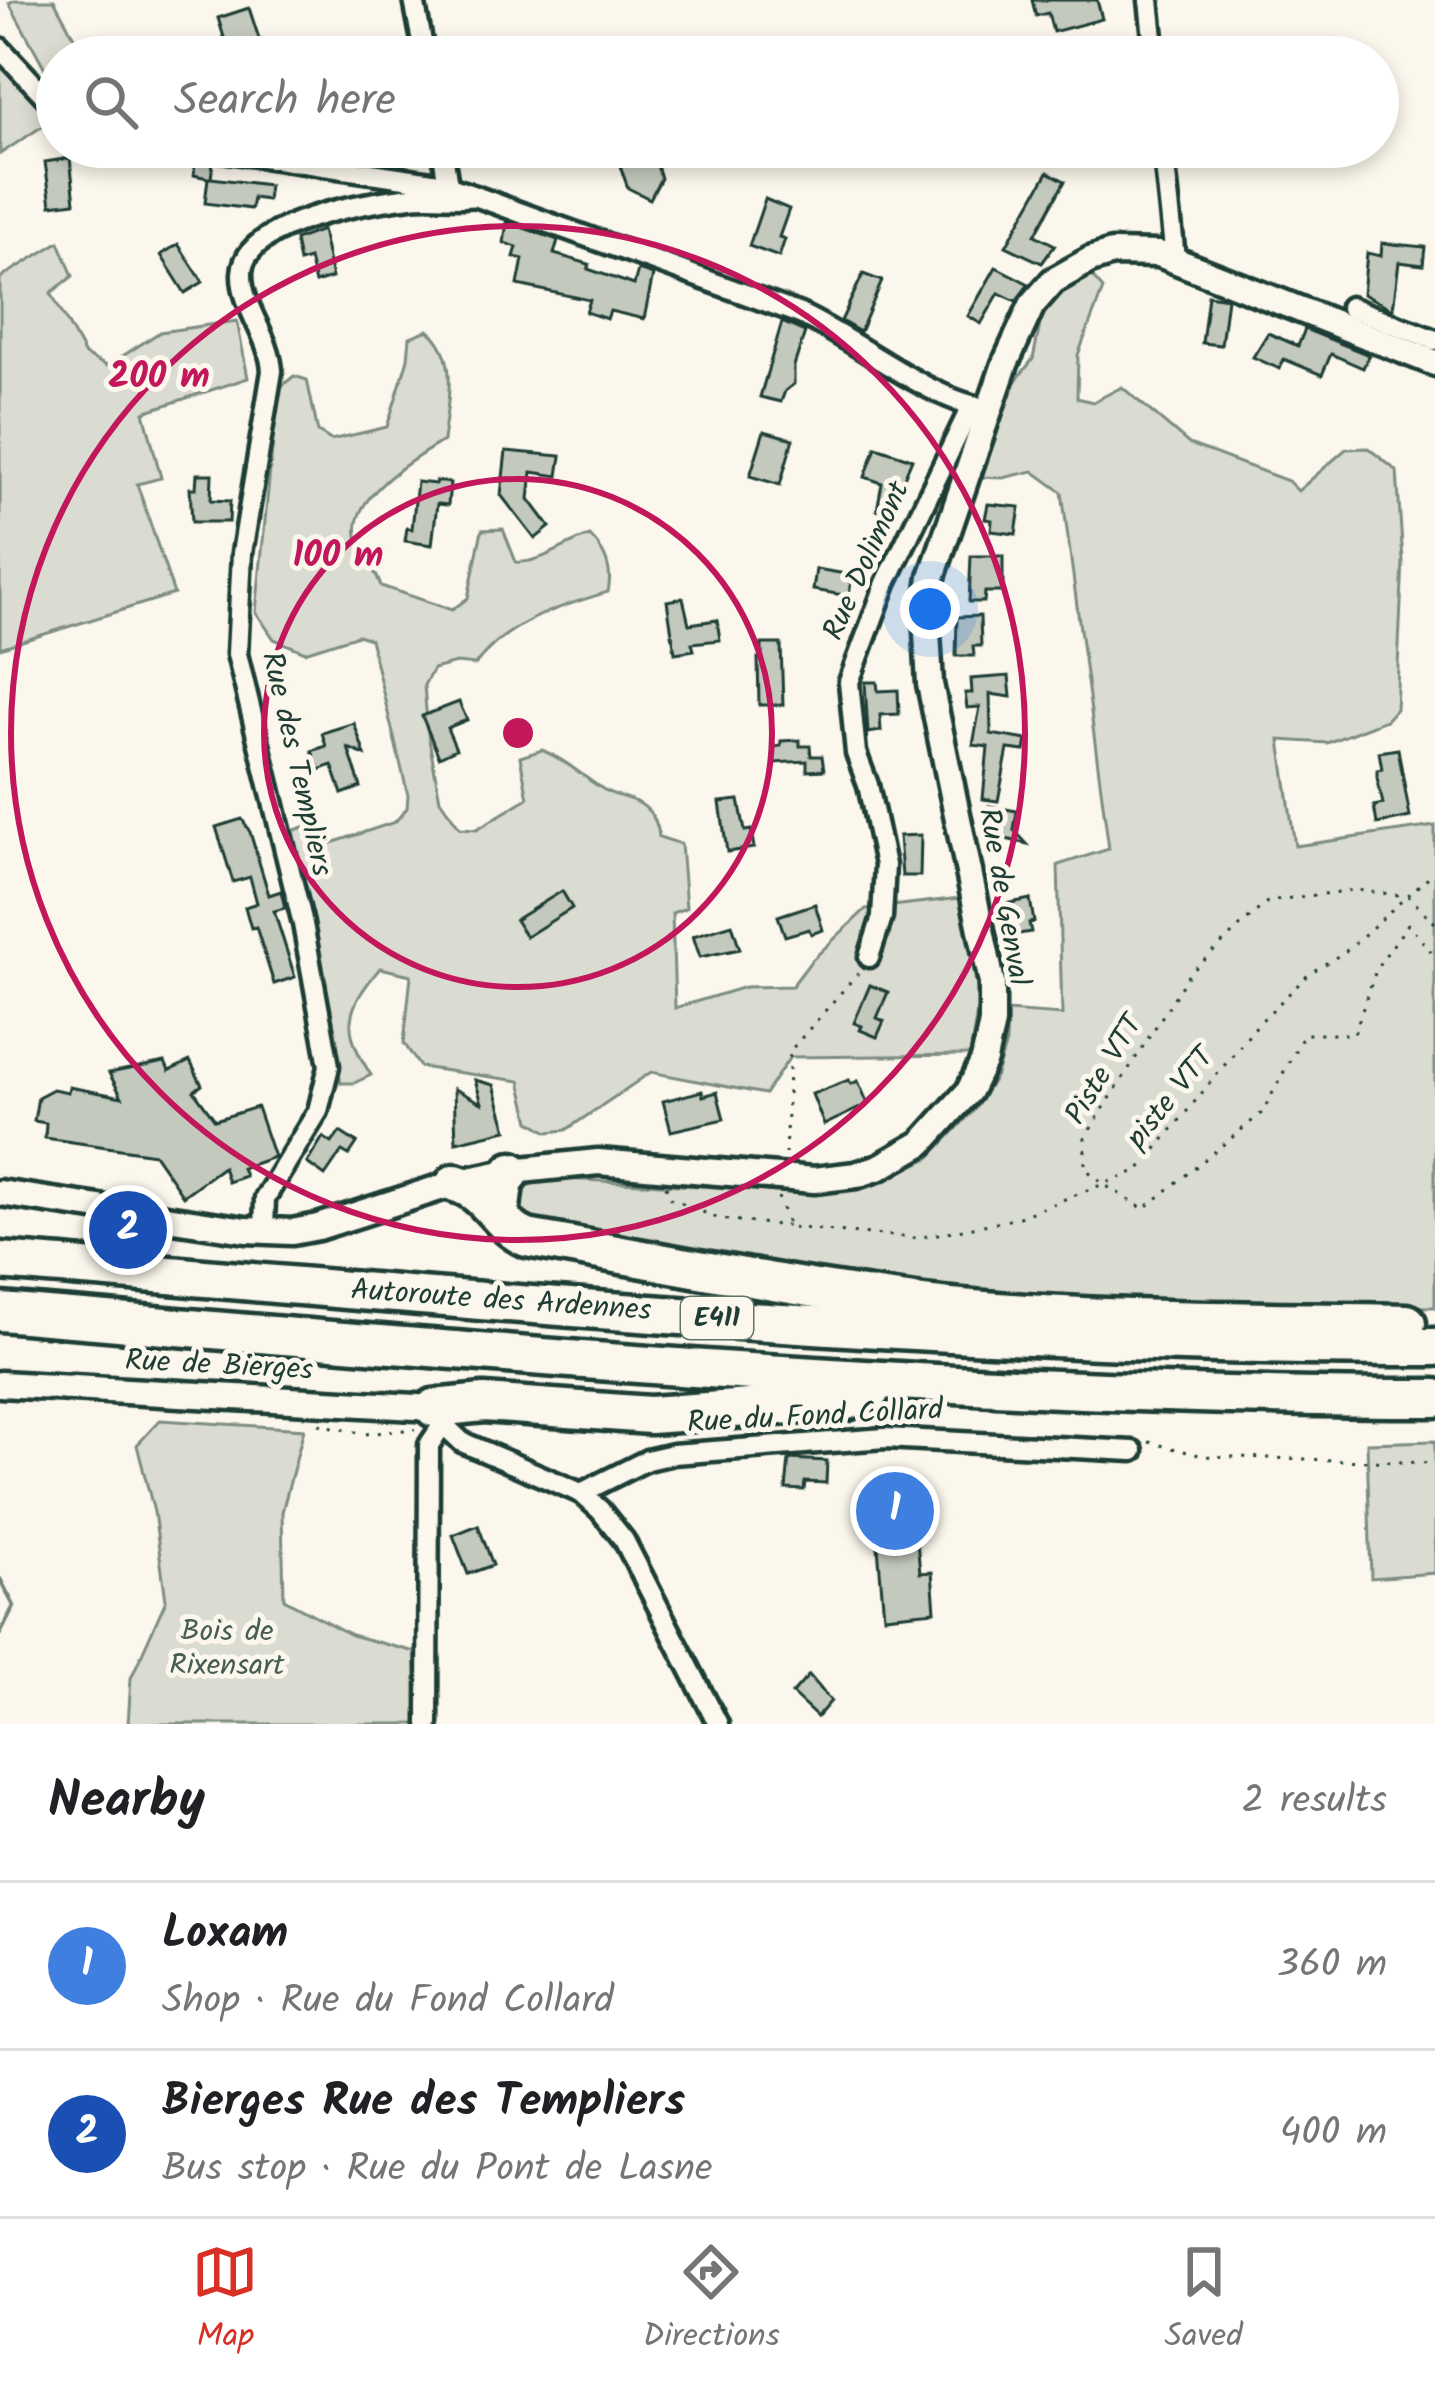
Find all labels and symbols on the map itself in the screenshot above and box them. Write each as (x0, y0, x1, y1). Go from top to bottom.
text: 200 m (108, 349, 210, 406)
street label: Rue Dolimont (811, 473, 924, 648)
text: 100 m (292, 528, 384, 585)
your location (900, 579, 960, 639)
street label: Rue des Templiers (247, 647, 345, 881)
centre of rings (497, 712, 539, 754)
street label: Rue de Genval (964, 804, 1042, 990)
street label: Piste VTT (1053, 1003, 1158, 1134)
street label: piste VTT (1113, 1034, 1229, 1161)
pin: 2 (89, 1185, 167, 1275)
street label: Autoroute des Ardennes (349, 1267, 653, 1335)
road number: E411 (681, 1297, 753, 1339)
street label: Rue de Bierges (124, 1337, 314, 1395)
street label: Rue du Fond Collard (686, 1386, 945, 1448)
pin: 1 (856, 1466, 934, 1556)
park label: Bois de Rixensart (169, 1608, 285, 1690)

